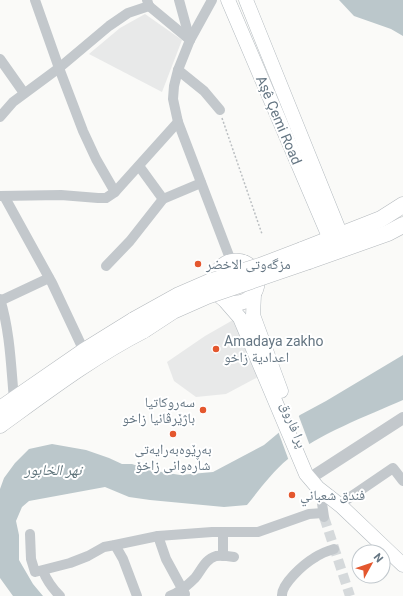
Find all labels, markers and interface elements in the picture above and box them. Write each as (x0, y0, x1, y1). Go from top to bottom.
street label: Aşê Çemi Road (253, 73, 305, 167)
place label: مزگەوتی الاخضر (205, 256, 291, 273)
marker: مزگەوتی الاخضر (193, 259, 203, 269)
place label: Amadaya zakho اعدادية زاخو (224, 333, 323, 366)
marker: Amadaya zakho اعدادية زاخو (211, 344, 221, 354)
place label: سه‌روكاتيا باژێرڤانيا زاخو (122, 394, 195, 427)
street label: پرا فاروق (277, 400, 310, 451)
marker: سه‌روكاتيا باژێرڤانيا زاخو (198, 405, 208, 415)
marker: بەڕێوەبەرایەتی شارەوانی زاخۆ (168, 429, 178, 439)
place label: بەڕێوەبەرایەتی شارەوانی زاخۆ (134, 441, 212, 474)
water label: نهر الخابور (23, 461, 84, 479)
place label: فندق شعباني (300, 487, 365, 507)
marker: فندق شعباني (287, 490, 297, 500)
north arrow (351, 544, 391, 584)
text: N (371, 551, 386, 565)

